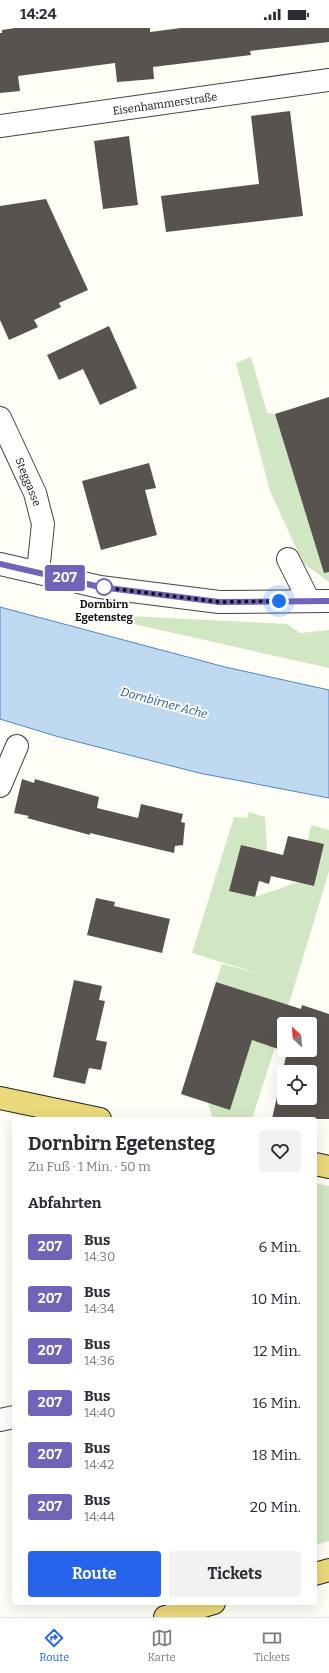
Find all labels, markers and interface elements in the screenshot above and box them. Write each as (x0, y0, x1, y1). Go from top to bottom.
text: 14:24 (20, 5, 57, 23)
street label: Eisenhammerstraße (112, 90, 218, 118)
street label: Steggasse (12, 456, 44, 508)
line badge: 207 (42, 565, 88, 591)
text: 207 (53, 569, 77, 586)
marker: Dornbirn Egetensteg (95, 578, 113, 596)
your location (269, 591, 289, 611)
place label: Dornbirn Egetensteg (75, 598, 134, 624)
water label: Dornbirner Ache (119, 685, 209, 721)
north arrow (277, 1017, 317, 1057)
map controls (277, 1017, 317, 1105)
button: locate (277, 1065, 317, 1105)
button: heart (259, 1130, 301, 1172)
text: Dornbirn Egetensteg (28, 1132, 215, 1155)
text: Zu Fuß · 1 Min. · 50 m (28, 1159, 151, 1174)
text: Abfahrten (28, 1194, 102, 1212)
text: Bus (84, 1231, 110, 1249)
text: 207 (38, 1238, 62, 1255)
text: 6 Min. (259, 1238, 301, 1256)
text: 14:30 (84, 1249, 115, 1264)
text: Bus (84, 1283, 110, 1301)
text: 207 (38, 1290, 62, 1307)
text: 10 Min. (252, 1290, 301, 1308)
text: 14:34 (84, 1301, 115, 1316)
text: Bus (84, 1335, 110, 1353)
text: 207 (38, 1342, 62, 1359)
text: 12 Min. (253, 1342, 301, 1360)
text: 14:36 (84, 1353, 115, 1368)
text: Bus (84, 1387, 110, 1405)
text: 207 (38, 1394, 62, 1411)
text: 16 Min. (253, 1394, 301, 1412)
text: 14:40 (84, 1405, 116, 1420)
text: Bus (84, 1439, 110, 1457)
text: 207 (38, 1446, 62, 1463)
text: 18 Min. (252, 1446, 301, 1464)
text: 14:42 (84, 1457, 114, 1472)
text: Bus (84, 1491, 110, 1509)
text: 207 (38, 1498, 62, 1515)
text: 20 Min. (250, 1498, 301, 1516)
text: 14:44 (84, 1509, 115, 1524)
button: Route (28, 1551, 161, 1597)
button: Tickets (169, 1551, 301, 1597)
tab: Route (39, 1627, 69, 1664)
tab: Karte (148, 1627, 176, 1664)
tab: Tickets (254, 1627, 290, 1664)

